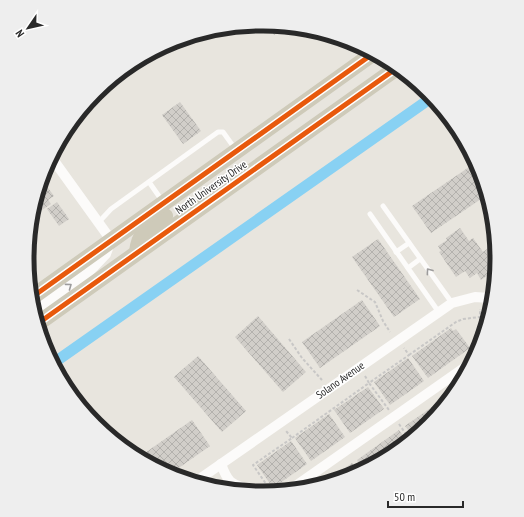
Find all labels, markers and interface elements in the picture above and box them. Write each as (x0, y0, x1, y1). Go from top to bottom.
north arrow (8, 8, 48, 48)
text: N (12, 27, 27, 40)
street label: North University Drive (173, 157, 250, 217)
one-way arrow (426, 268, 434, 275)
one-way arrow (65, 283, 72, 291)
street label: Solano Avenue (313, 358, 367, 402)
scale bar (388, 483, 463, 509)
text: 50 m (394, 489, 415, 504)

